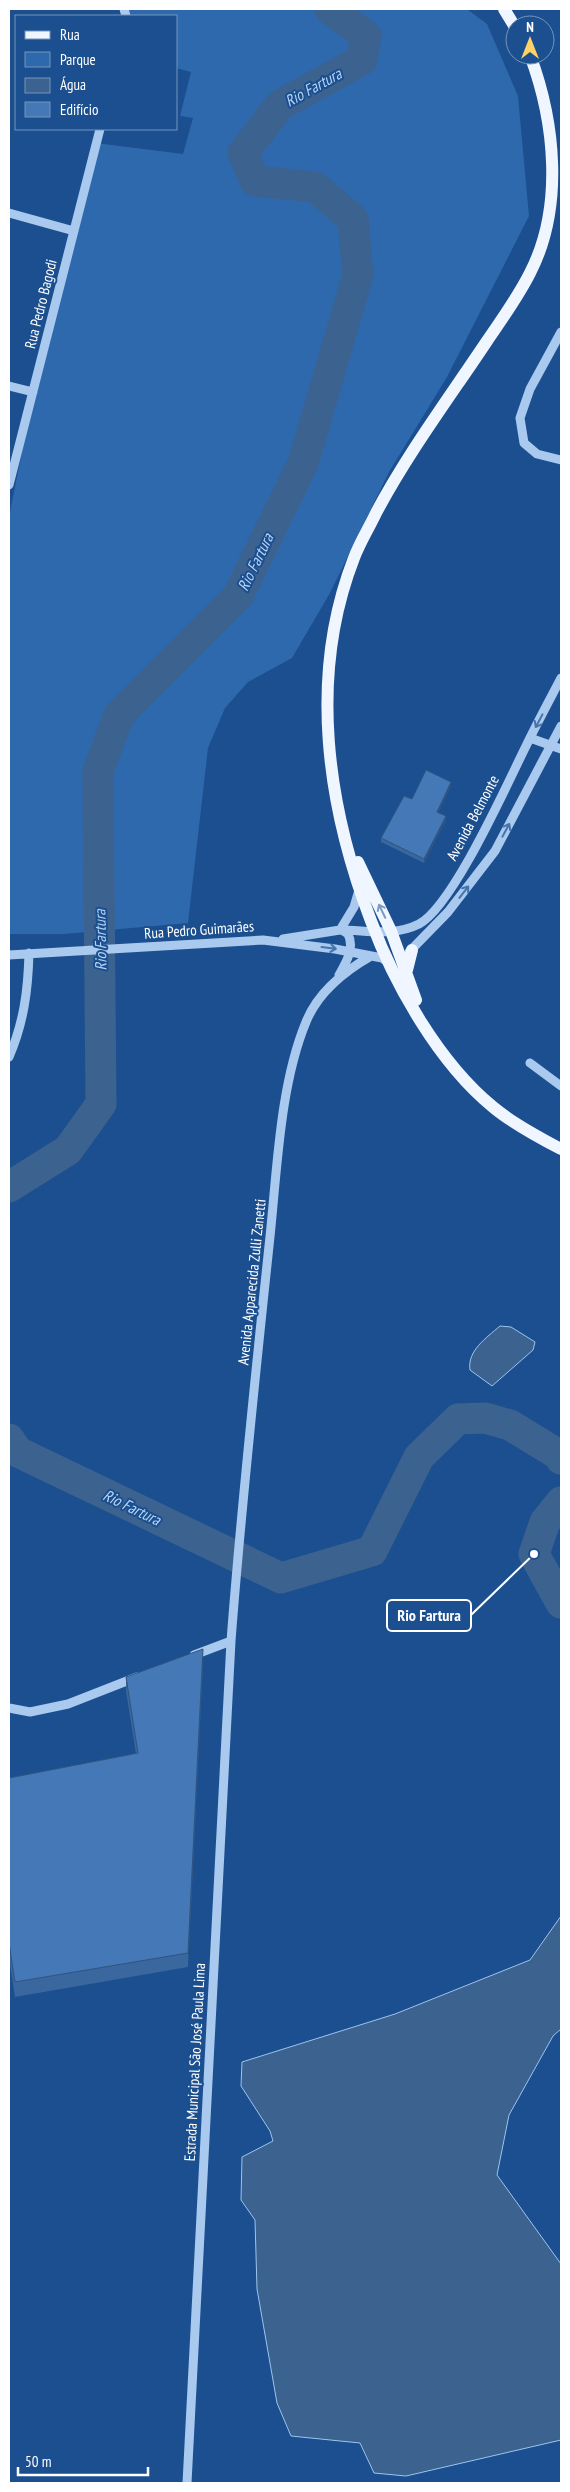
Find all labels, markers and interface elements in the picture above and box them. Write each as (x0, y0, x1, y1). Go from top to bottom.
legend (15, 15, 178, 130)
north arrow (505, 15, 555, 65)
text: N (526, 18, 534, 36)
text: Rua (60, 25, 80, 44)
text: Parque (60, 50, 96, 69)
water label: Rio Fartura (281, 63, 346, 111)
text: Água (60, 75, 86, 94)
text: Edifício (60, 100, 98, 119)
street label: Rua Pedro Bagodi (20, 257, 61, 351)
water label: Rio Fartura (233, 529, 278, 594)
one-way arrow (534, 714, 544, 729)
street label: Avenida Belmonte (442, 772, 503, 864)
one-way arrow (501, 823, 511, 838)
one-way arrow (458, 886, 469, 899)
one-way arrow (377, 904, 387, 919)
water label: Rio Fartura (89, 908, 111, 971)
street label: Rua Pedro Guimarães (143, 916, 254, 943)
one-way arrow (321, 943, 337, 953)
street label: Avenida Apparecida Zulli Zanetti (233, 1198, 270, 1366)
water label: Rio Fartura (100, 1485, 165, 1530)
callout: Rio Fartura (387, 1600, 471, 1631)
text: Rio Fartura (397, 1605, 461, 1625)
street label: Estrada Municipal São José Paula Lima (180, 1962, 209, 2162)
scale bar (18, 2444, 148, 2476)
text: 50 m (25, 2452, 51, 2471)

